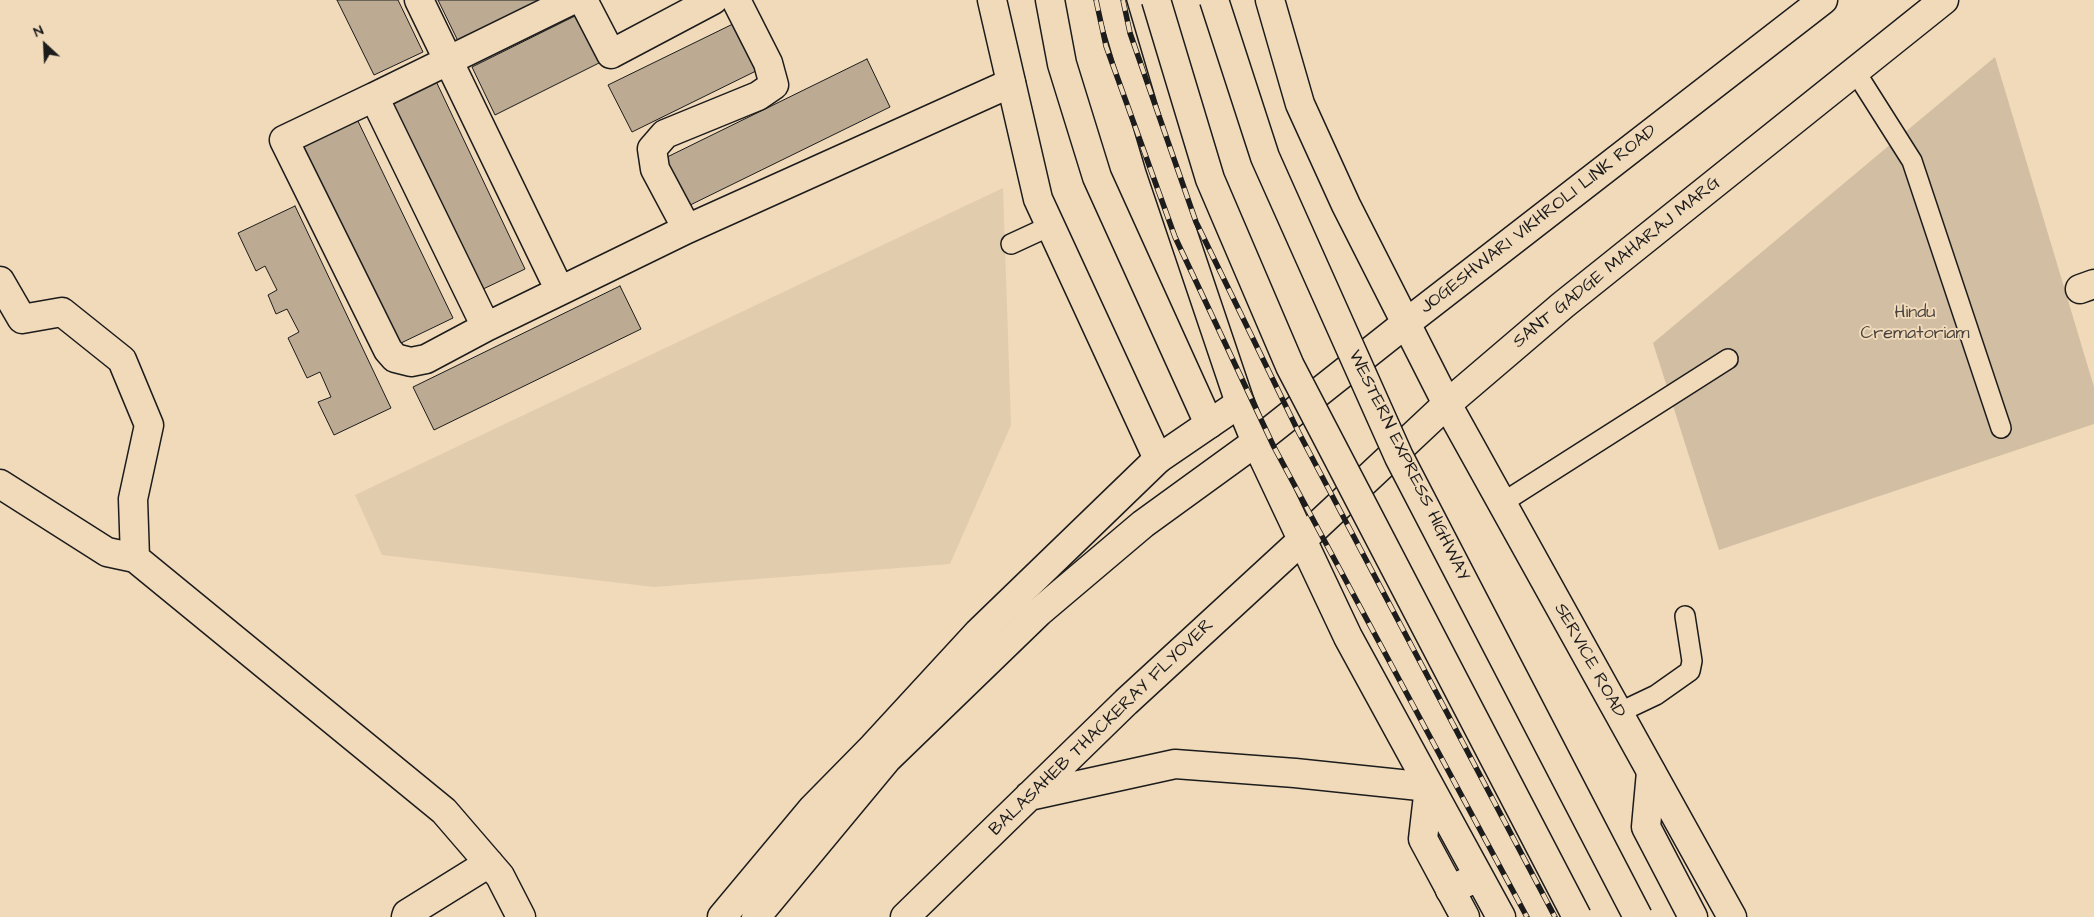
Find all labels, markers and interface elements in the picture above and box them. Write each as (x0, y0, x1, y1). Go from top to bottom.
north arrow (20, 20, 70, 70)
text: N (30, 20, 47, 42)
street label: JOGESHWARI VIKHROLI LINK ROAD (1416, 121, 1662, 319)
street label: SANT GADGE MAHARAJ MARG (1509, 173, 1725, 353)
park label: Hindu Crematoriam (1861, 302, 1969, 344)
street label: WESTERN EXPRESS HIGHWAY (1343, 347, 1473, 585)
street label: SERVICE ROAD (1549, 600, 1629, 722)
street label: BALASAHEB THACKERAY FLYOVER (985, 615, 1219, 841)

